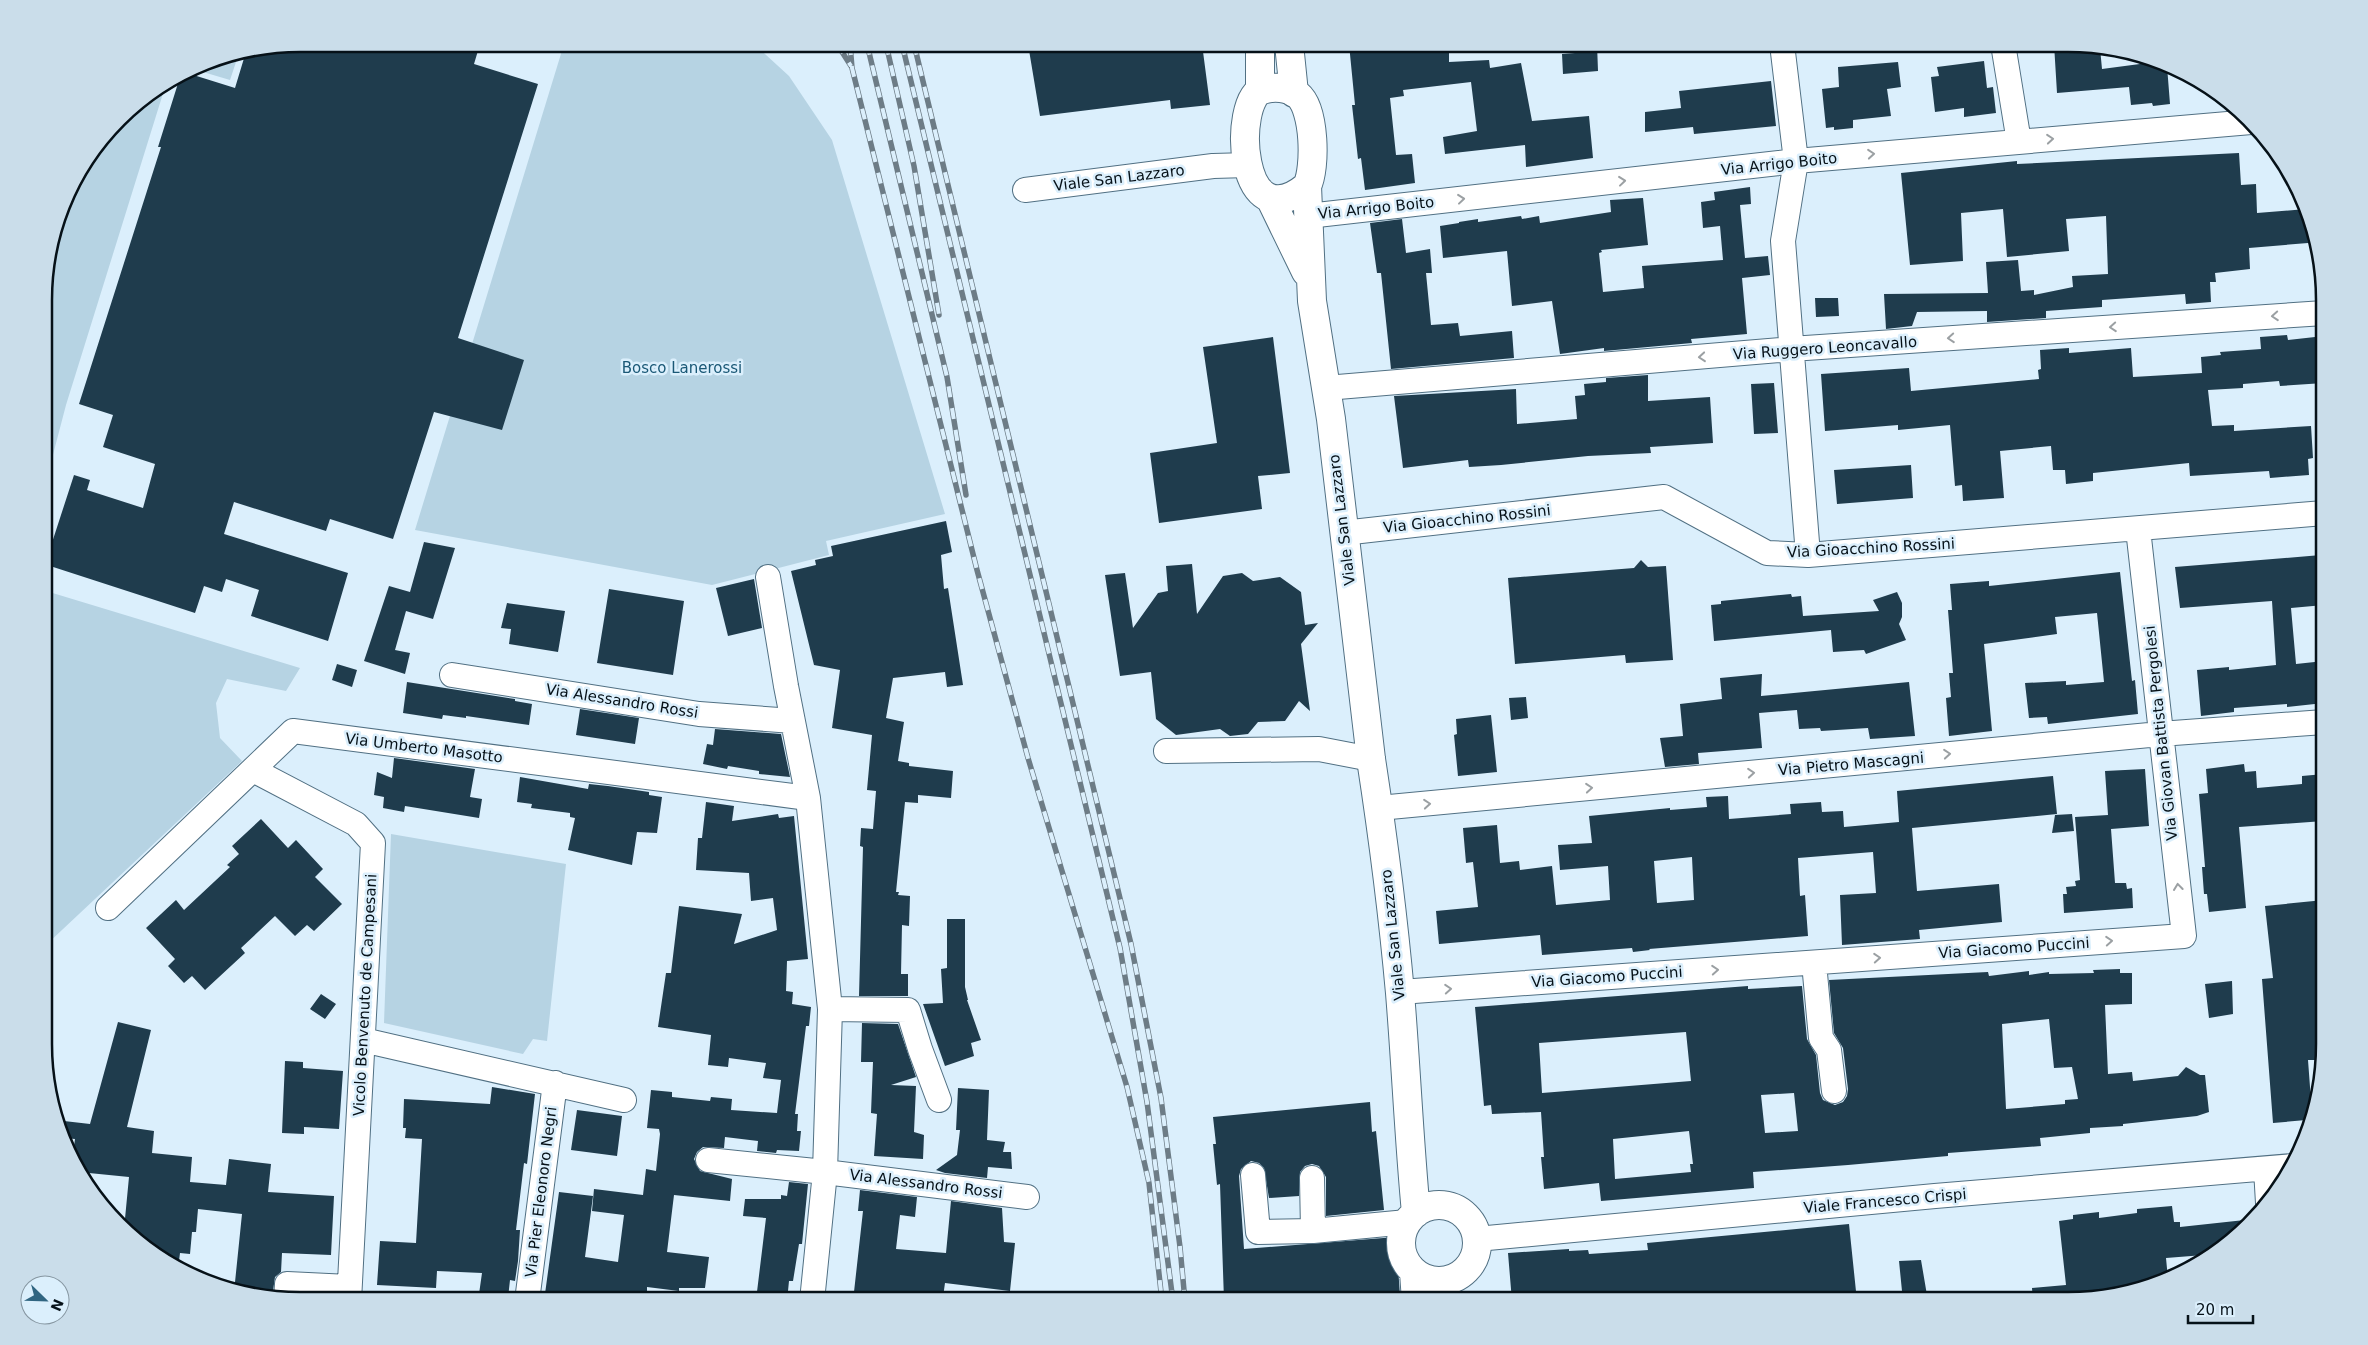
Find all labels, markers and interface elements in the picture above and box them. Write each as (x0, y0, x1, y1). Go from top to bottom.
one-way arrow (2046, 134, 2054, 145)
street label: Via Arrigo Boito (1720, 149, 1838, 179)
one-way arrow (1867, 149, 1875, 160)
street label: Viale San Lazzaro (1052, 161, 1186, 195)
one-way arrow (1618, 176, 1626, 187)
street label: Via Arrigo Boito (1317, 193, 1435, 223)
one-way arrow (1457, 194, 1465, 205)
one-way arrow (2271, 310, 2279, 321)
one-way arrow (2109, 322, 2117, 333)
street label: Via Ruggero Leoncavallo (1732, 333, 1918, 363)
one-way arrow (1947, 333, 1955, 344)
one-way arrow (1697, 351, 1705, 362)
park label: Bosco Lanerossi (622, 359, 742, 377)
street label: Viale San Lazzaro (1325, 453, 1359, 587)
street label: Via Gioacchino Rossini (1382, 501, 1552, 537)
street label: Via Gioacchino Rossini (1787, 535, 1955, 561)
street label: Via Giovan Battista Pergolesi (2141, 625, 2181, 841)
street label: Via Alessandro Rossi (545, 680, 699, 722)
street label: Via Umberto Masotto (344, 729, 504, 767)
street label: Via Pietro Mascagni (1777, 749, 1925, 779)
one-way arrow (1944, 749, 1952, 760)
one-way arrow (1747, 768, 1755, 779)
one-way arrow (1585, 783, 1593, 794)
one-way arrow (1423, 799, 1431, 810)
street label: Viale San Lazzaro (1377, 868, 1409, 1002)
street label: Vicolo Benvenuto de Campesani (350, 873, 380, 1117)
one-way arrow (2173, 883, 2184, 891)
street label: Via Giacomo Puccini (1938, 934, 2090, 962)
one-way arrow (2105, 936, 2113, 947)
one-way arrow (1873, 953, 1881, 964)
street label: Via Giacomo Puccini (1531, 963, 1683, 991)
one-way arrow (1711, 964, 1719, 975)
one-way arrow (1445, 983, 1453, 994)
street label: Via Pier Eleonoro Negri (522, 1106, 560, 1278)
street label: Via Alessandro Rossi (848, 1166, 1004, 1202)
street label: Viale Francesco Crispi (1803, 1185, 1967, 1217)
north arrow (20, 1275, 70, 1325)
scale bar (2188, 1292, 2253, 1324)
text: N (47, 1297, 67, 1314)
text: 20 m (2196, 1301, 2234, 1319)

